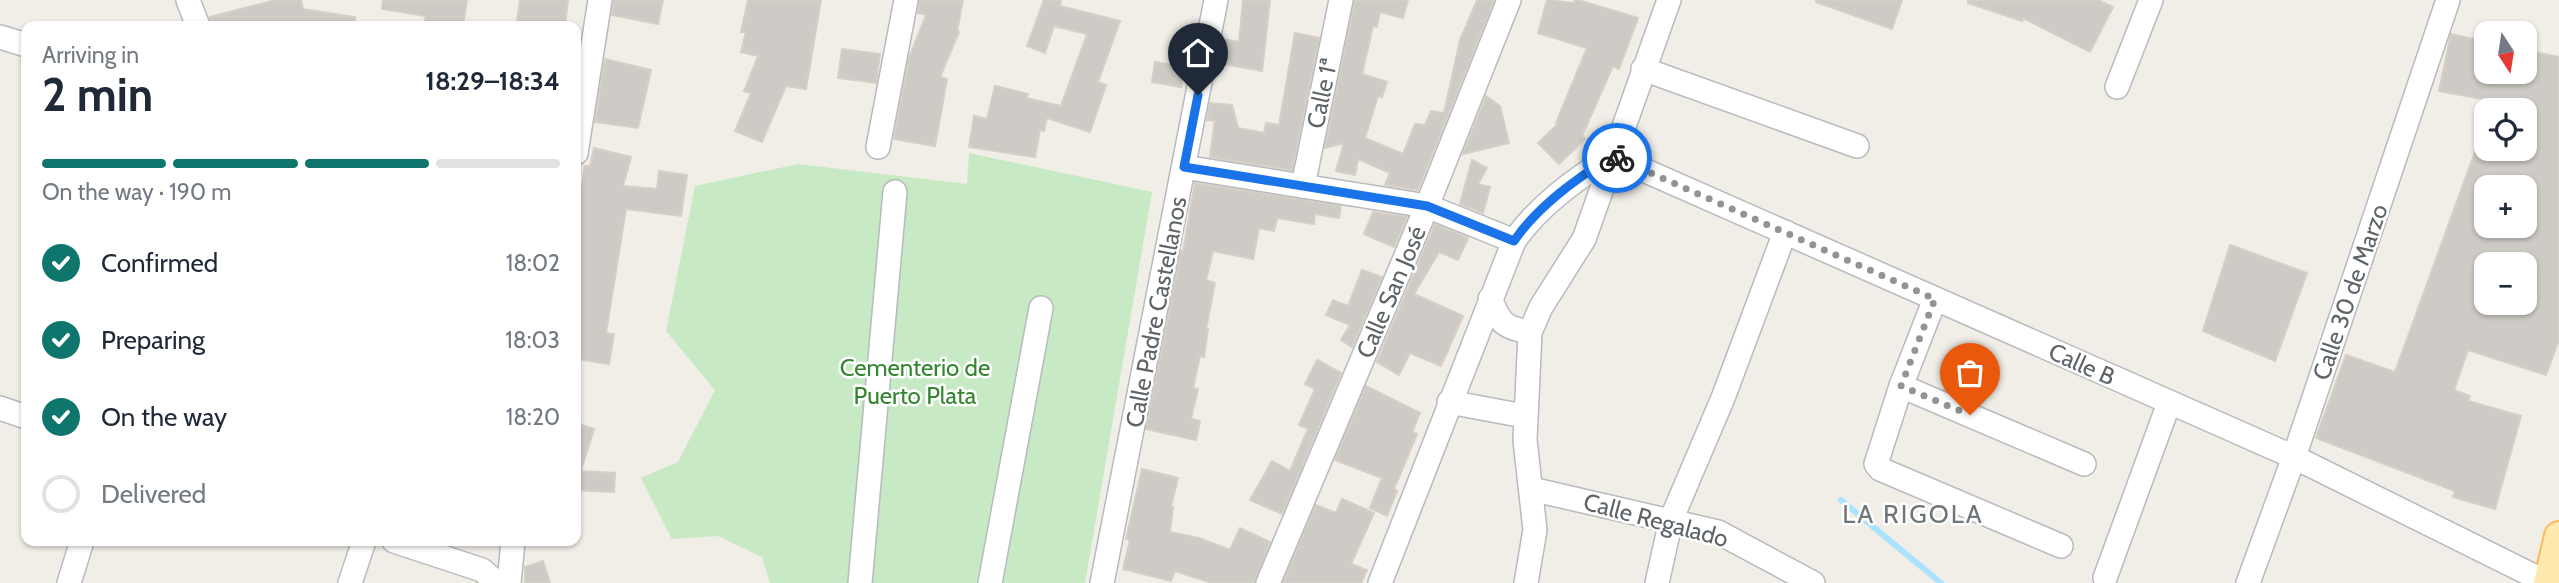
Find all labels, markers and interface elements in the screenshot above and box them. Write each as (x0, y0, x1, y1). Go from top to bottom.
north arrow (2474, 21, 2538, 84)
map controls (2474, 21, 2537, 315)
pin (1168, 23, 1228, 95)
icon: home (1179, 34, 1217, 72)
text: Arriving in (42, 41, 139, 69)
street label: Calle 1ª (1300, 55, 1344, 131)
text: 18:29–18:34 (425, 65, 560, 97)
text: 2 min (42, 67, 153, 123)
button: locate (2474, 98, 2537, 161)
courier (1582, 123, 1652, 193)
icon: bike (1598, 139, 1636, 177)
button: + (2474, 175, 2537, 238)
text: On the way · 190 m (42, 178, 231, 206)
street label: Calle Padre Castellanos (1119, 194, 1193, 430)
street label: Calle 30 de Marzo (2306, 200, 2394, 384)
street label: Calle San José (1350, 222, 1432, 362)
icon: check (42, 244, 80, 282)
text: Confirmed (101, 247, 218, 279)
text: 18:02 (506, 249, 560, 277)
button: − (2474, 252, 2537, 315)
icon: check (42, 321, 80, 359)
text: Preparing (101, 324, 205, 356)
text: 18:03 (505, 326, 560, 354)
street label: Calle B (2044, 337, 2120, 391)
pin (1940, 343, 2000, 415)
park label: Cementerio de Puerto Plata (840, 353, 990, 410)
icon: bag (1951, 354, 1989, 392)
icon: check (42, 398, 80, 436)
text: On the way (101, 401, 227, 433)
text: 18:20 (506, 403, 560, 431)
text: Delivered (101, 478, 206, 510)
street label: Calle Regalado (1580, 487, 1732, 553)
district label: LA RIGOLA (1842, 498, 1984, 530)

